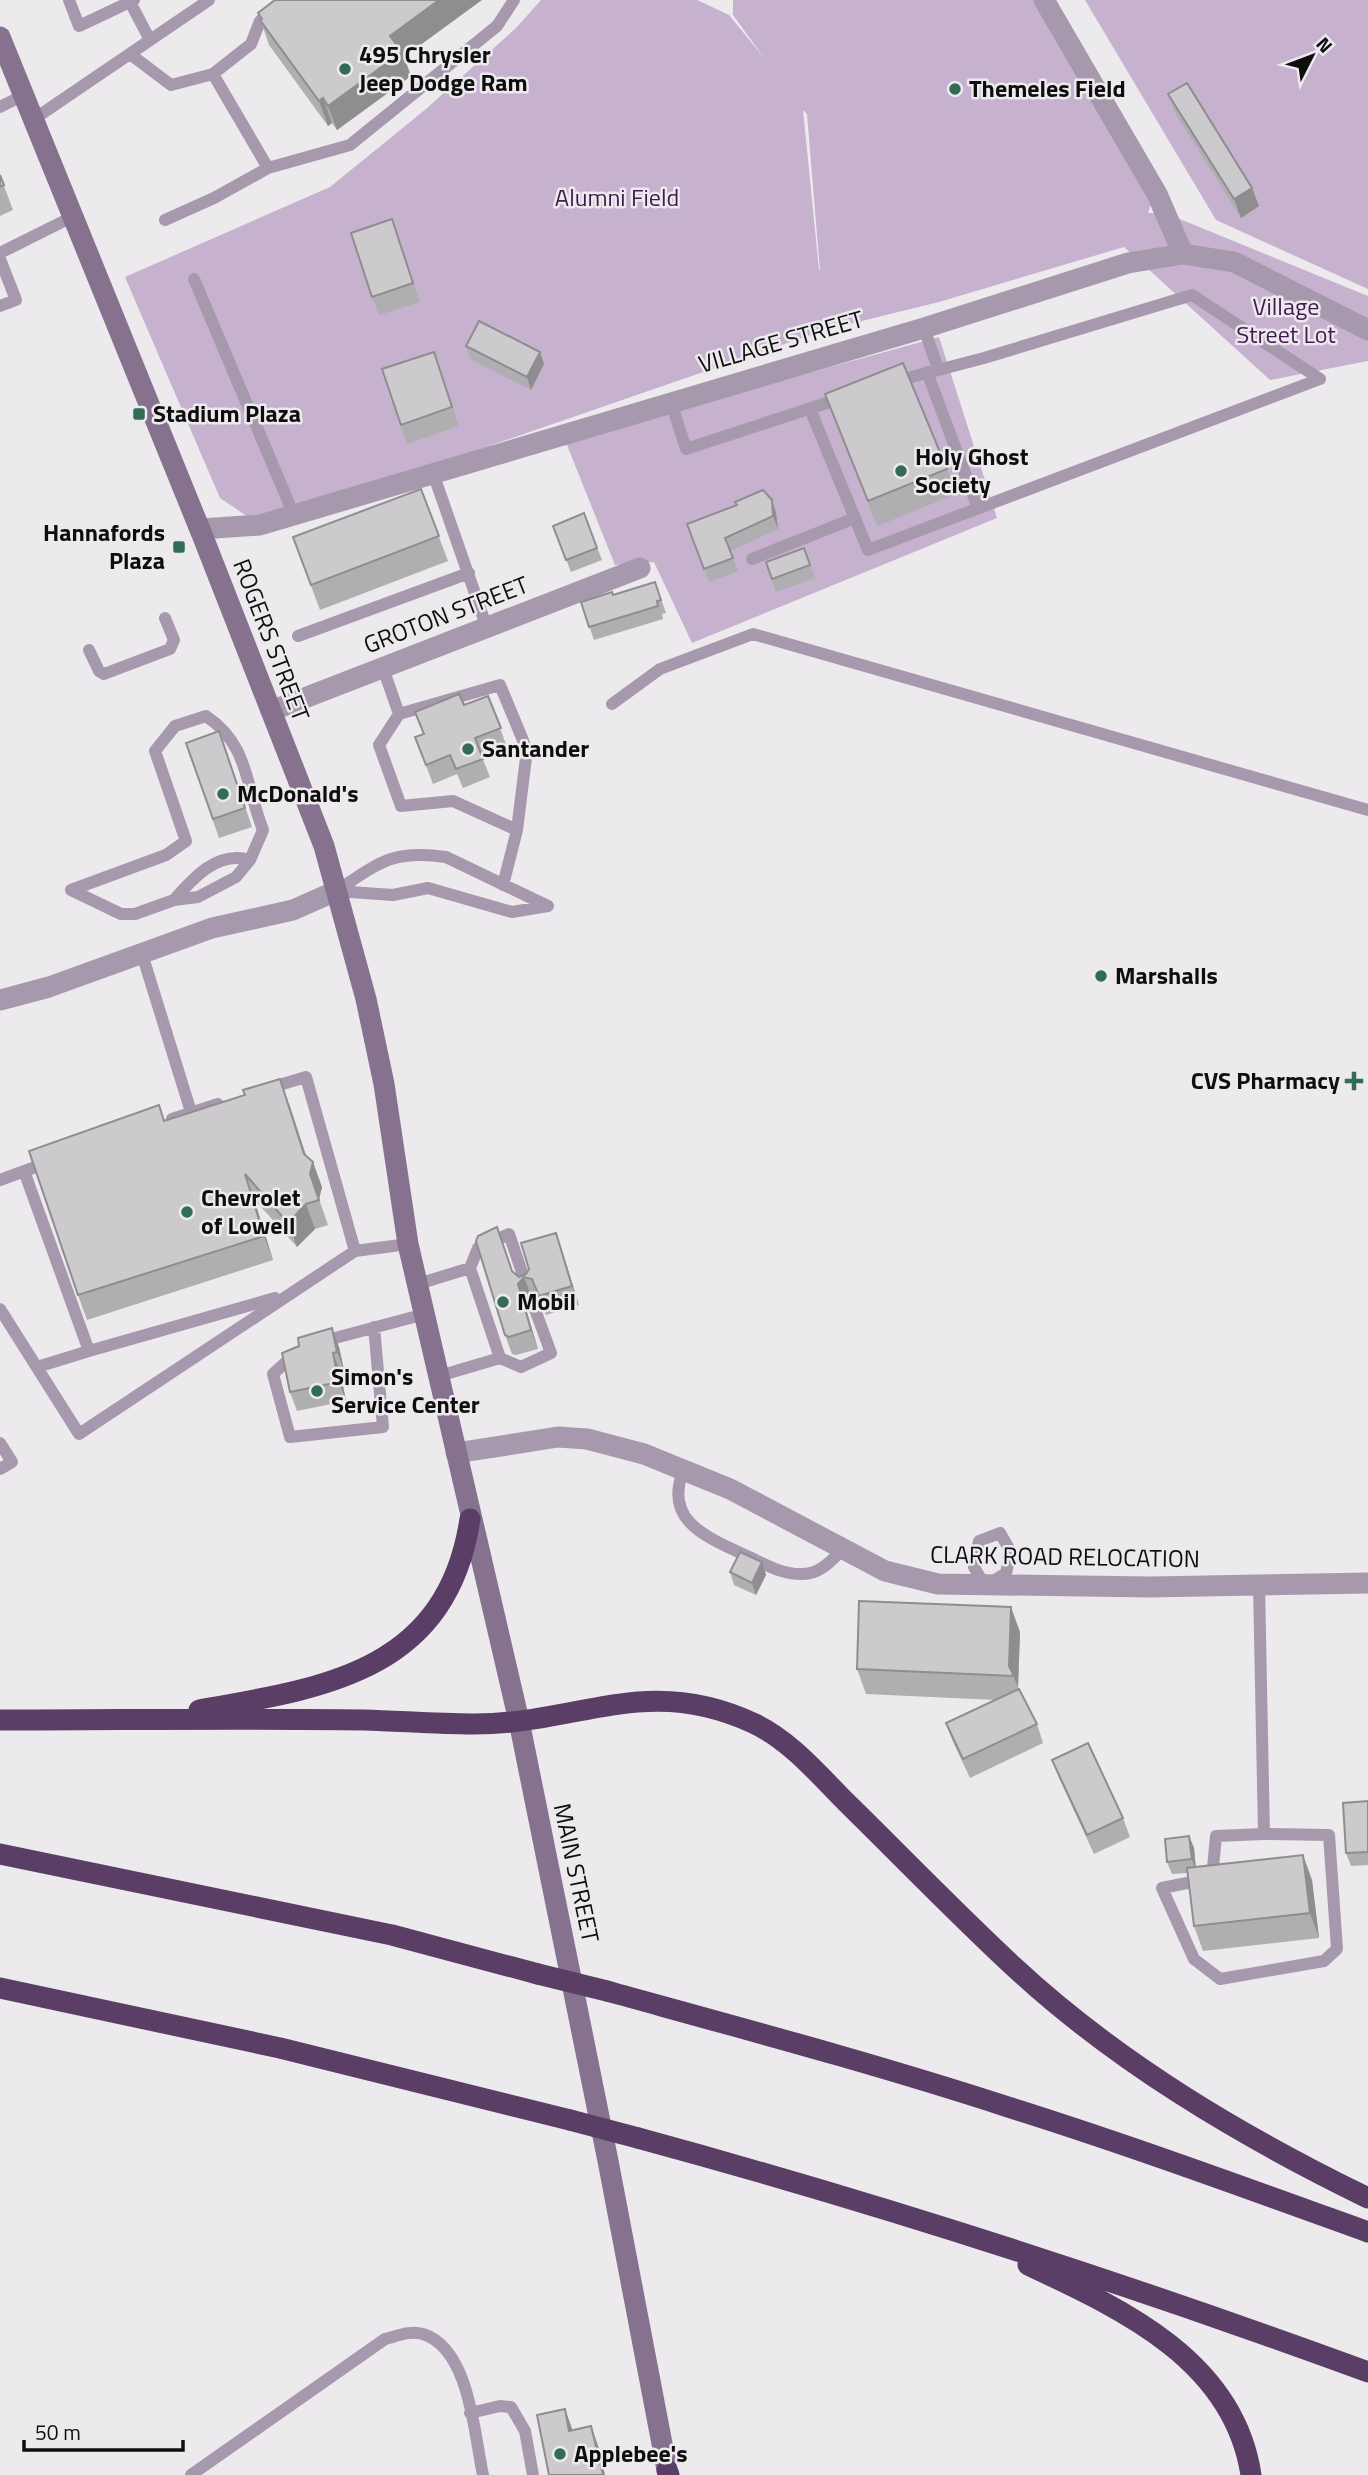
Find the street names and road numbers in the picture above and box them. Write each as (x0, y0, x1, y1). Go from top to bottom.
street label: VILLAGE STREET (694, 300, 868, 382)
street label: ROGERS STREET (224, 553, 320, 726)
street label: GROTON STREET (358, 566, 534, 662)
street label: CLARK ROAD RELOCATION (930, 1536, 1200, 1576)
street label: MAIN STREET (545, 1800, 609, 1946)

